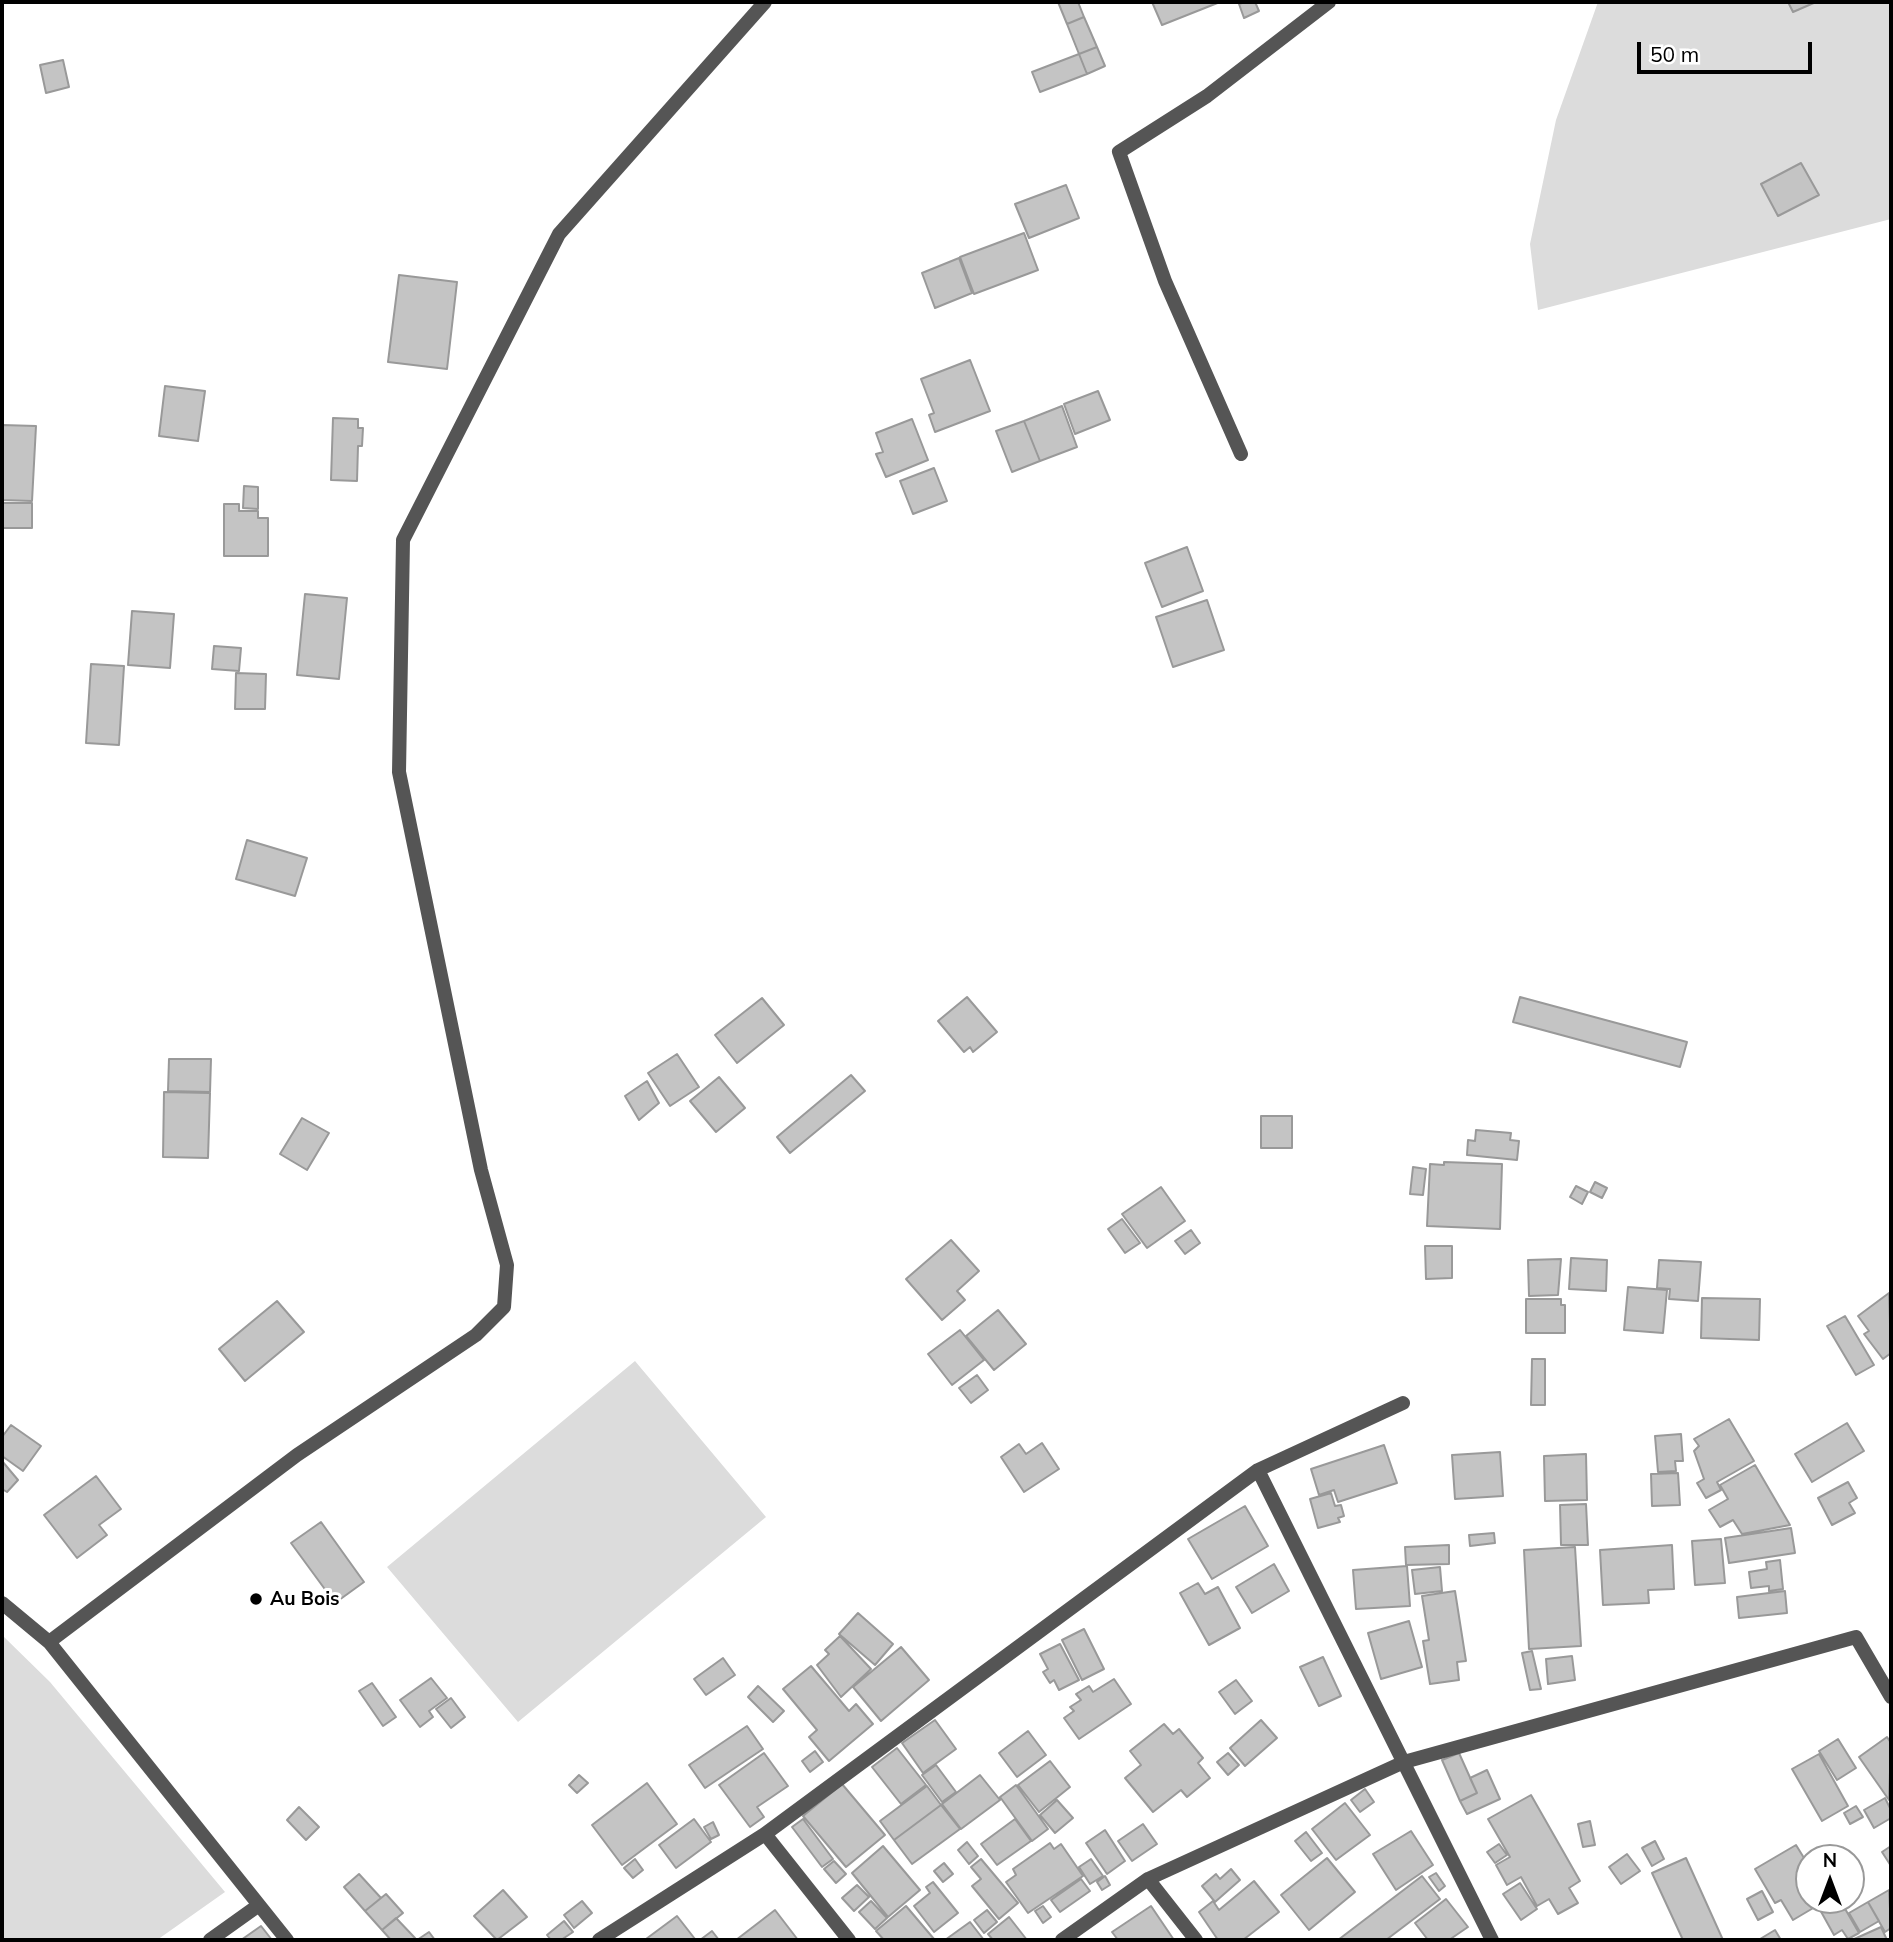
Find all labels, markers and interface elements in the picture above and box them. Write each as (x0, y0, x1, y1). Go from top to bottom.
scale bar (1641, 28, 1816, 72)
text: 50 m (1650, 41, 1699, 67)
place label: Au Bois (270, 1588, 340, 1610)
marker: Au Bois (248, 1591, 264, 1607)
north arrow (1795, 1844, 1865, 1914)
text: N (1823, 1848, 1837, 1872)

